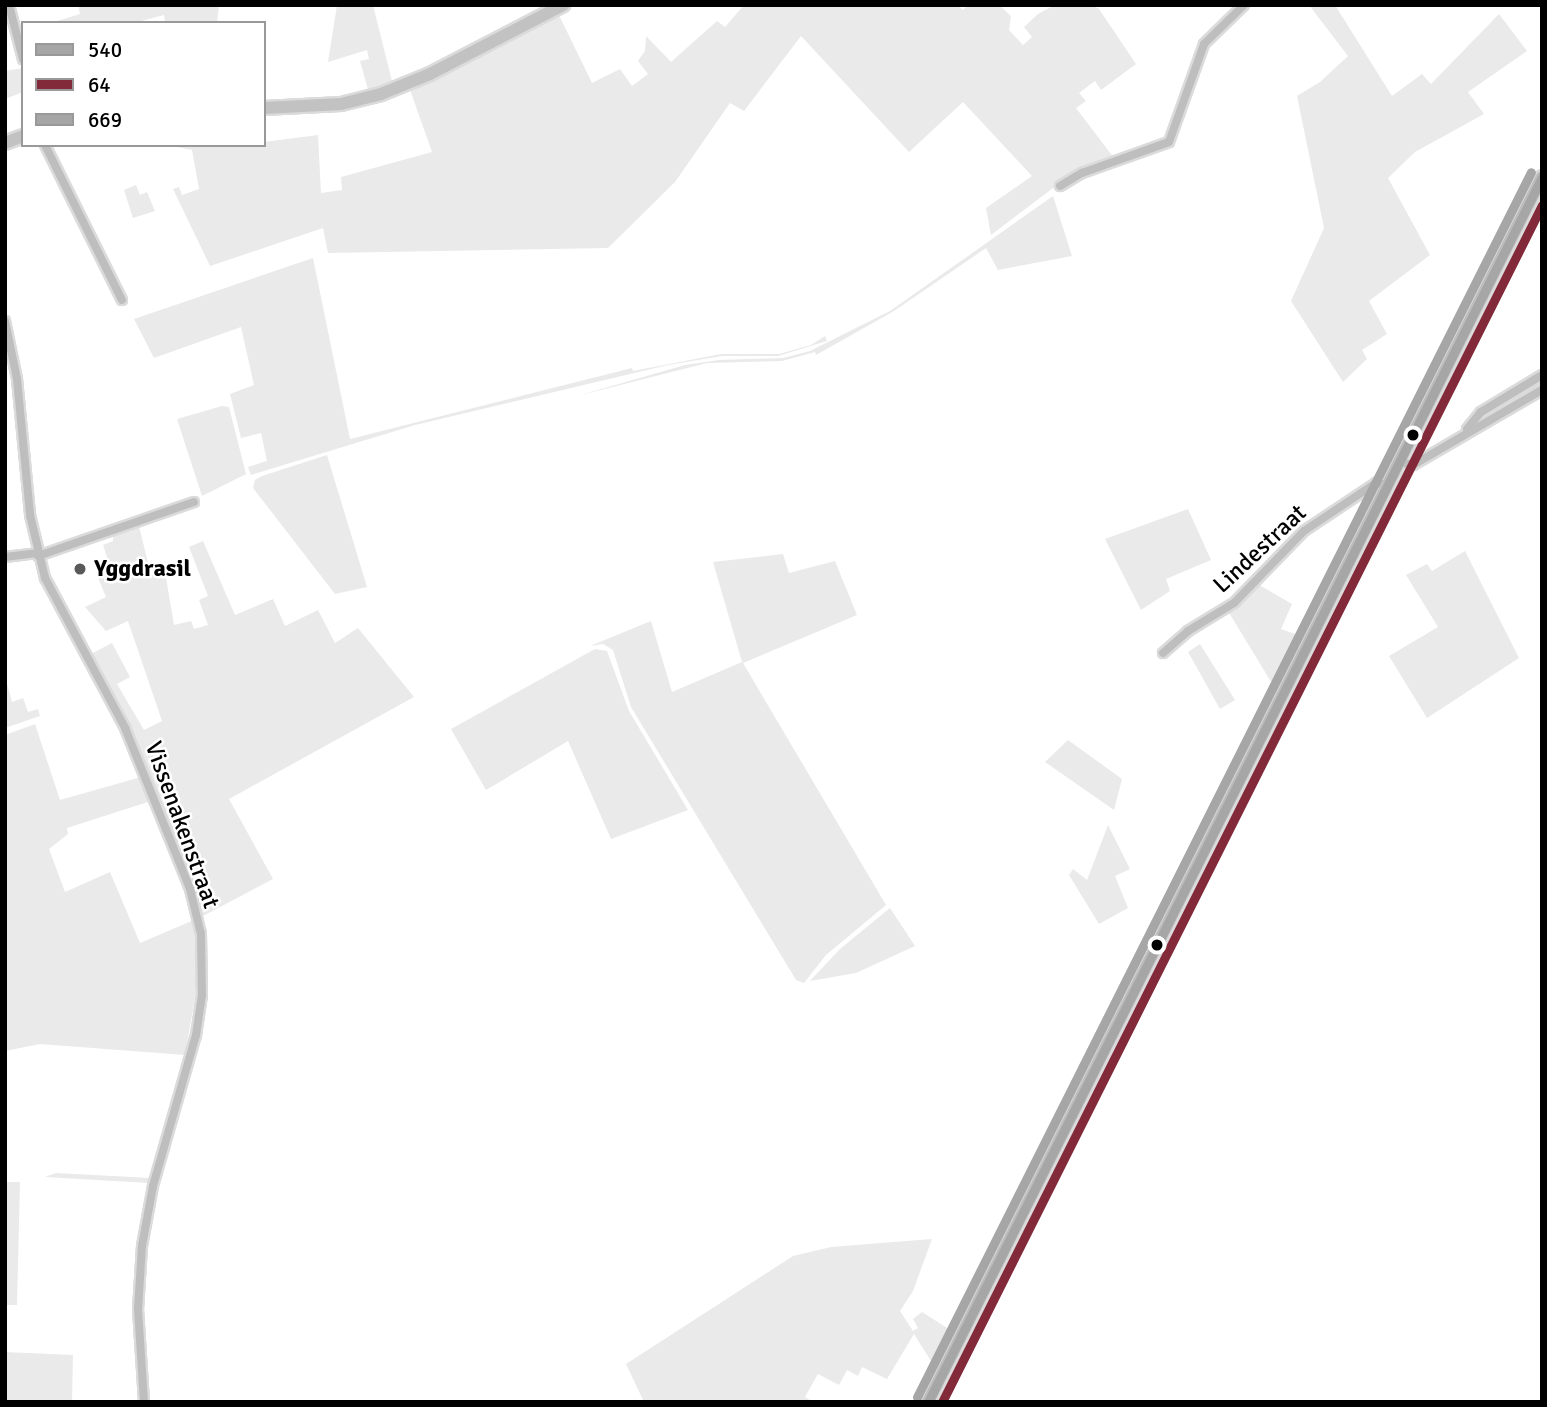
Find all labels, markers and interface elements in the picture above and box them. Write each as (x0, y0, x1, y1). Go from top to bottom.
legend (21, 21, 266, 147)
text: 540 (88, 37, 122, 63)
text: 64 (88, 72, 111, 98)
text: 669 (88, 107, 122, 133)
unlabelled marker (1406, 428, 1420, 442)
street label: Lindestraat (1208, 499, 1312, 599)
place label: Yggdrasil (94, 555, 191, 583)
marker: Yggdrasil (72, 561, 88, 577)
street label: Vissenakenstraat (138, 738, 226, 912)
unlabelled marker (1150, 938, 1164, 952)

